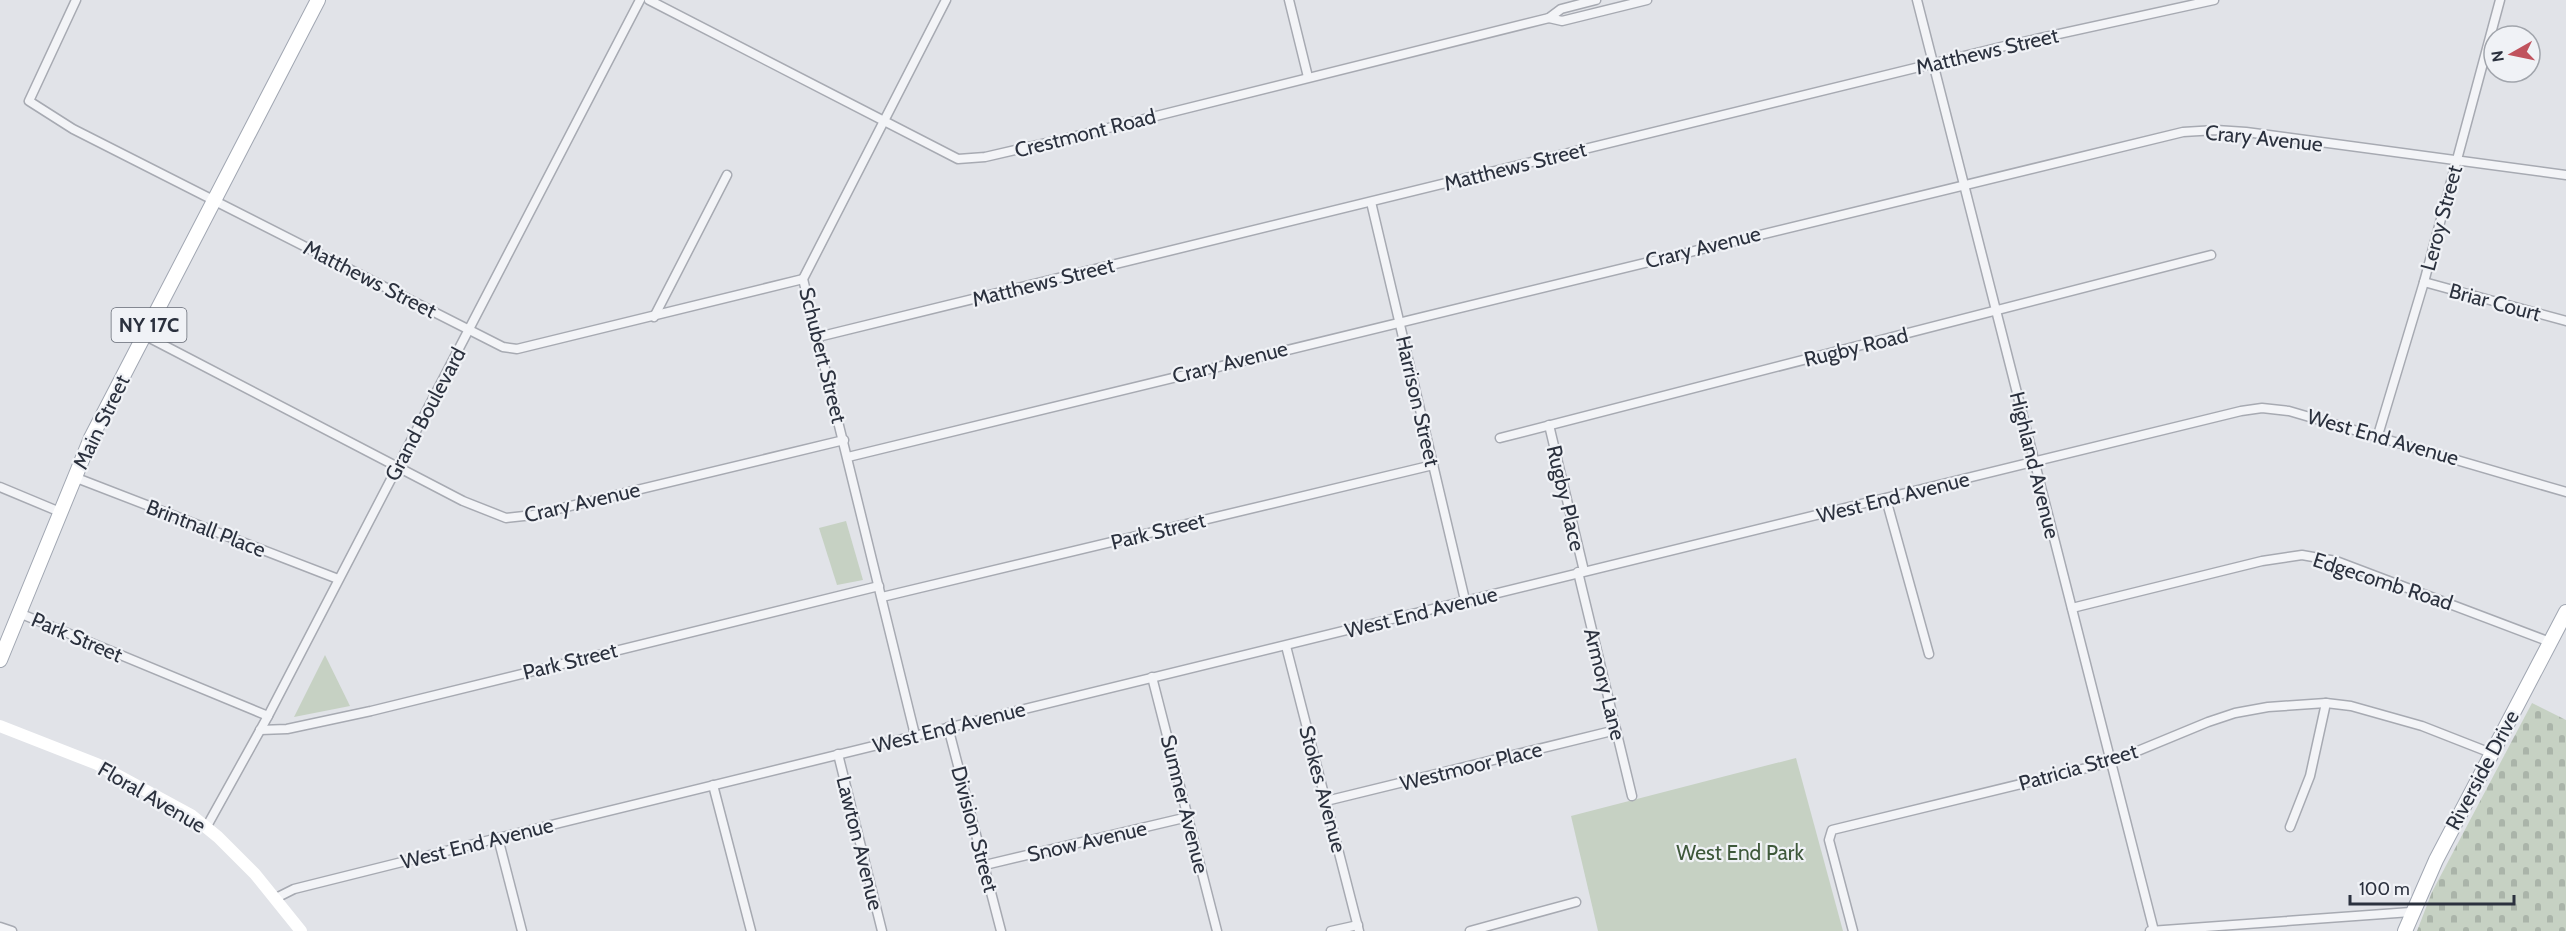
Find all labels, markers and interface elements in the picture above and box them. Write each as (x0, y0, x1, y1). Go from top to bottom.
street label: Matthews Street (1913, 22, 2061, 80)
north arrow (2482, 24, 2542, 84)
text: N (2487, 49, 2508, 63)
street label: Crestmont Road (1012, 103, 1158, 163)
street label: Crary Avenue (2204, 119, 2324, 157)
street label: Matthews Street (1441, 136, 1589, 196)
street label: Leroy Street (2415, 163, 2467, 273)
street label: Crary Avenue (1643, 221, 1763, 273)
street label: Matthews Street (299, 235, 441, 323)
street label: Matthews Street (969, 252, 1117, 312)
street label: Briar Court (2446, 278, 2544, 326)
street label: Schubert Street (794, 285, 852, 425)
road number: NY 17C (112, 308, 186, 342)
street label: Rugby Road (1801, 322, 1911, 372)
street label: Harrison Street (1391, 333, 1445, 469)
street label: Crary Avenue (1170, 336, 1290, 388)
street label: Grand Boulevard (379, 343, 471, 485)
street label: Main Street (67, 371, 135, 473)
street label: Highland Avenue (2005, 389, 2065, 541)
street label: West End Avenue (2304, 403, 2462, 471)
street label: Rugby Place (1542, 443, 1590, 554)
street label: West End Avenue (1814, 466, 1972, 528)
street label: Crary Avenue (522, 477, 642, 527)
street label: Brintnall Place (143, 494, 269, 562)
street label: Park Street (1108, 507, 1208, 555)
street label: Edgecomb Road (2310, 547, 2456, 615)
street label: West End Avenue (1342, 581, 1500, 643)
street label: Park Street (28, 607, 126, 667)
street label: Armory Lane (1579, 625, 1631, 743)
street label: Park Street (520, 637, 620, 685)
street label: West End Avenue (870, 696, 1028, 758)
street label: Riverside Drive (2440, 706, 2524, 834)
street label: Stokes Avenue (1294, 723, 1352, 855)
street label: Sumner Avenue (1156, 732, 1214, 876)
street label: Westmoor Place (1397, 736, 1545, 796)
street label: Patricia Street (2016, 738, 2140, 796)
street label: Floral Avenue (94, 756, 211, 838)
street label: Division Street (946, 763, 1004, 895)
street label: Lawton Avenue (831, 773, 889, 913)
street label: West End Avenue (398, 812, 556, 874)
street label: Snow Avenue (1025, 815, 1149, 867)
park label: West End Park (1676, 840, 1804, 865)
scale bar (2350, 868, 2514, 906)
text: 100 m (2359, 878, 2410, 900)

